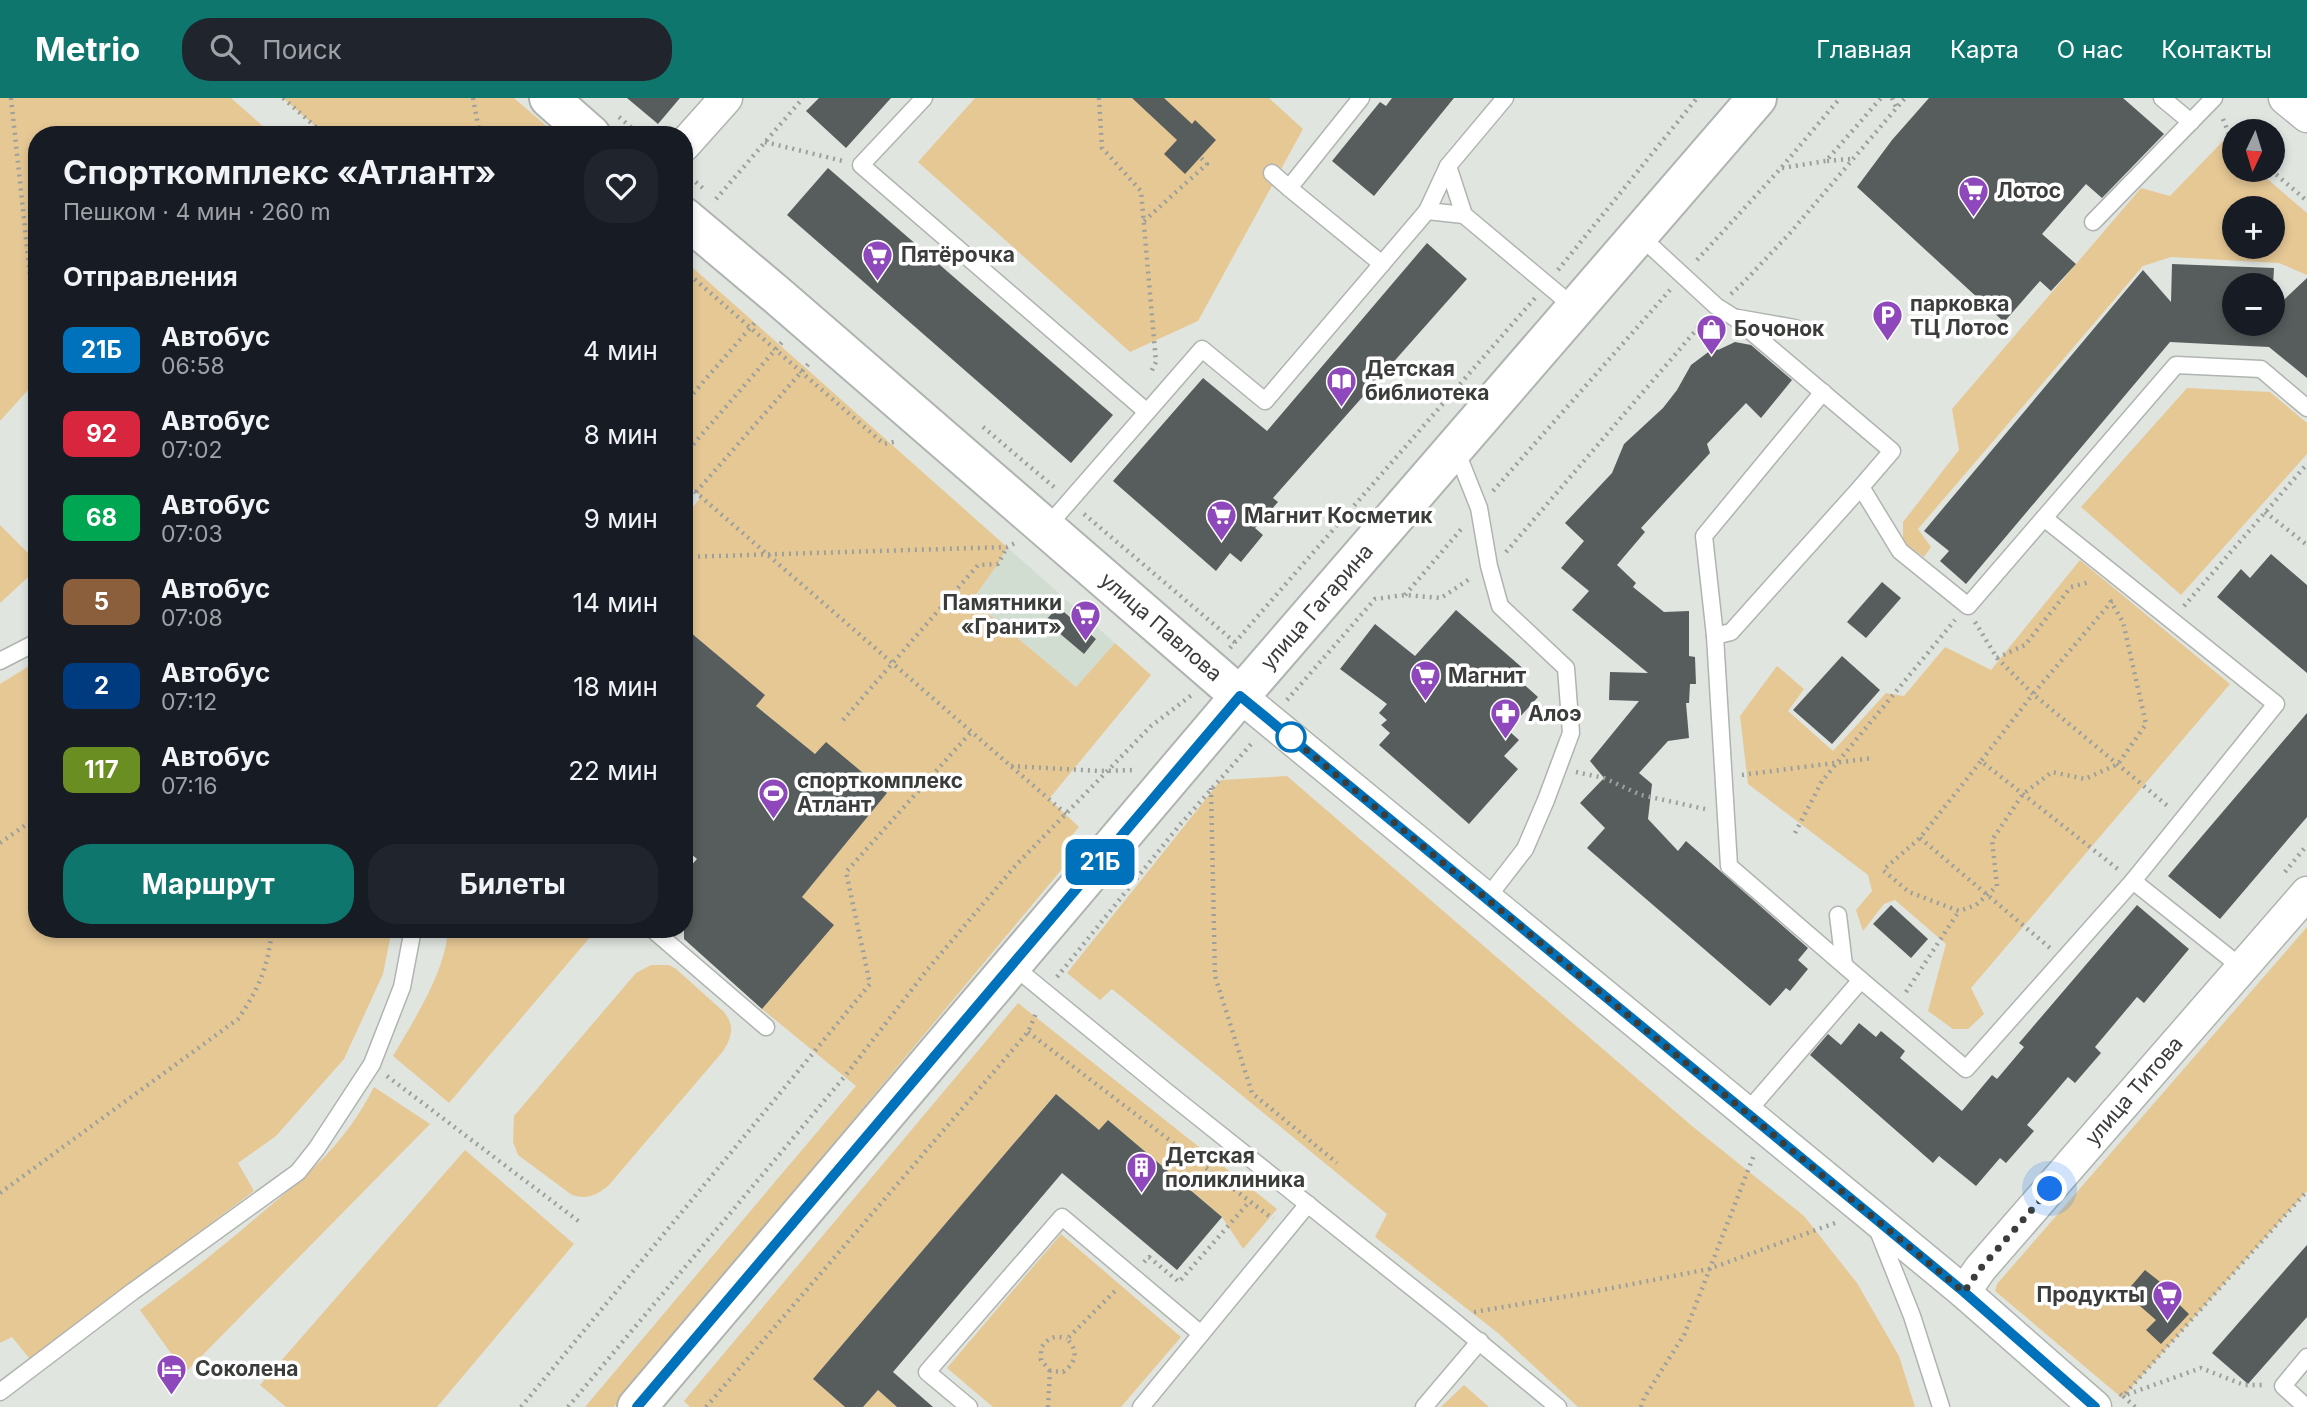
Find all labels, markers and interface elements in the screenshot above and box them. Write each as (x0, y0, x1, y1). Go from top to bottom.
search box (182, 18, 672, 81)
text: Metrio (35, 29, 140, 69)
icon: search (206, 30, 244, 68)
text: Поиск (262, 34, 342, 65)
text: Главная (1816, 35, 1912, 64)
text: Карта (1950, 35, 2019, 64)
text: О нас (2057, 35, 2123, 64)
text: Контакты (2161, 35, 2272, 64)
north arrow (2222, 119, 2286, 182)
map controls (2222, 119, 2285, 336)
button: heart (584, 149, 658, 223)
text: Спорткомплекс «Атлант» (63, 152, 496, 192)
supermarket icon: Лотос (1957, 174, 1991, 218)
place label: Лотос (1997, 178, 2061, 203)
button: + (2222, 196, 2285, 259)
text: Пешком · 4 мин · 260 m (63, 198, 331, 226)
supermarket icon: Пятёрочка (861, 238, 895, 282)
place label: Пятёрочка (901, 242, 1015, 267)
text: Отправления (63, 261, 238, 292)
button: − (2222, 273, 2285, 336)
place label: парковка ТЦ Лотос (1910, 291, 2010, 340)
parking icon: парковка ТЦ Лотос (1870, 299, 1904, 343)
shop icon: Бочонок (1694, 312, 1728, 356)
place label: Бочонок (1734, 316, 1825, 341)
text: Автобус (161, 321, 270, 352)
text: 21Б (81, 335, 122, 364)
text: 4 мин (583, 335, 658, 366)
text: 06:58 (161, 352, 225, 380)
place label: Детская библиотека (1365, 356, 1490, 405)
library icon: Детская библиотека (1325, 364, 1359, 408)
text: Автобус (161, 405, 270, 436)
text: 92 (86, 419, 117, 448)
text: 8 мин (584, 419, 658, 450)
text: 07:02 (161, 436, 222, 464)
text: Автобус (161, 489, 270, 520)
supermarket icon: Магнит Косметик (1204, 499, 1238, 543)
text: 68 (86, 503, 117, 532)
text: 9 мин (584, 503, 658, 534)
place label: Магнит Косметик (1244, 503, 1433, 528)
text: 07:03 (161, 520, 223, 548)
street label: улица Гагарина (1255, 539, 1378, 675)
street label: улица Павлова (1095, 567, 1227, 686)
text: Автобус (161, 573, 270, 604)
text: 5 (94, 587, 109, 616)
text: 14 мин (573, 587, 658, 618)
place label: Памятники «Гранит» (943, 590, 1062, 639)
supermarket icon: Памятники «Гранит» (1068, 598, 1102, 642)
text: 07:08 (161, 604, 223, 632)
text: Автобус (161, 657, 270, 688)
supermarket icon: Магнит (1408, 659, 1442, 703)
place label: Магнит (1448, 663, 1527, 688)
text: 2 (94, 671, 109, 700)
text: 18 мин (573, 671, 658, 702)
text: 07:12 (161, 688, 217, 716)
pharmacy icon: Алоэ (1488, 697, 1522, 741)
place label: Алоэ (1528, 701, 1582, 726)
unlabelled marker (1276, 722, 1306, 752)
text: Автобус (161, 741, 270, 772)
text: 117 (84, 755, 119, 784)
text: 22 мин (568, 755, 658, 786)
place label: спорткомплекс Атлант (797, 768, 963, 817)
text: 07:16 (161, 772, 218, 800)
sports icon: спорткомплекс Атлант (757, 776, 791, 820)
line badge: 21Б (1060, 839, 1140, 885)
button: Маршрут (63, 844, 354, 924)
button: Билеты (368, 844, 658, 924)
text: 21Б (1080, 847, 1121, 876)
street label: улица Титова (2080, 1031, 2188, 1150)
place label: Детская поликлиника (1165, 1143, 1305, 1192)
building icon: Детская поликлиника (1125, 1151, 1159, 1195)
your location (2032, 1171, 2067, 1206)
supermarket icon: Продукты (2151, 1278, 2185, 1322)
place label: Продукты (2036, 1282, 2145, 1307)
hotel icon: Соколена (155, 1352, 189, 1396)
place label: Соколена (195, 1356, 299, 1381)

